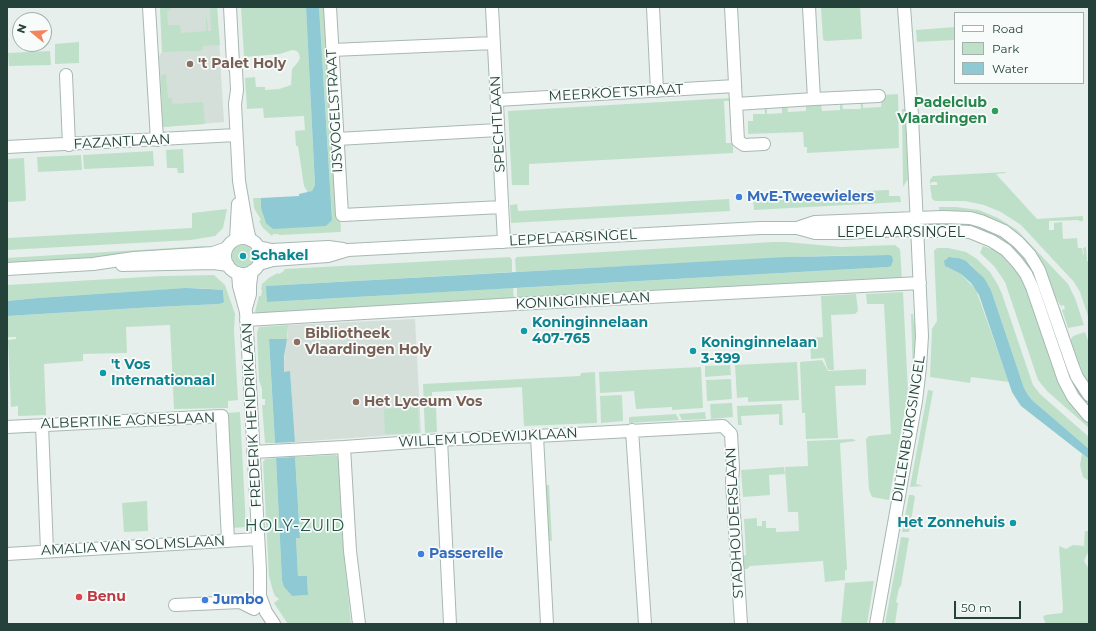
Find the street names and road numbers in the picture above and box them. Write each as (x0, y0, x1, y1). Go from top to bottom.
street label: IJSVOGELSTRAAT (323, 49, 347, 173)
street label: SPECHTLAAN (487, 75, 509, 173)
street label: MEERKOETSTRAAT (548, 81, 684, 105)
street label: FAZANTLAAN (73, 131, 171, 153)
street label: LEPELAARSINGEL (837, 225, 965, 241)
street label: LEPELAARSINGEL (509, 226, 637, 250)
street label: KONINGINNELAAN (515, 289, 651, 313)
street label: FREDERIK HENDRIKLAAN (239, 322, 265, 508)
street label: DILLENBURGSINGEL (889, 354, 929, 504)
street label: ALBERTINE AGNESLAAN (40, 410, 216, 432)
street label: WILLEM LODEWIJKLAAN (398, 425, 578, 451)
street label: STADHOUDERSLAAN (723, 447, 747, 599)
street label: AMALIA VAN SOLMSLAAN (40, 533, 226, 559)

